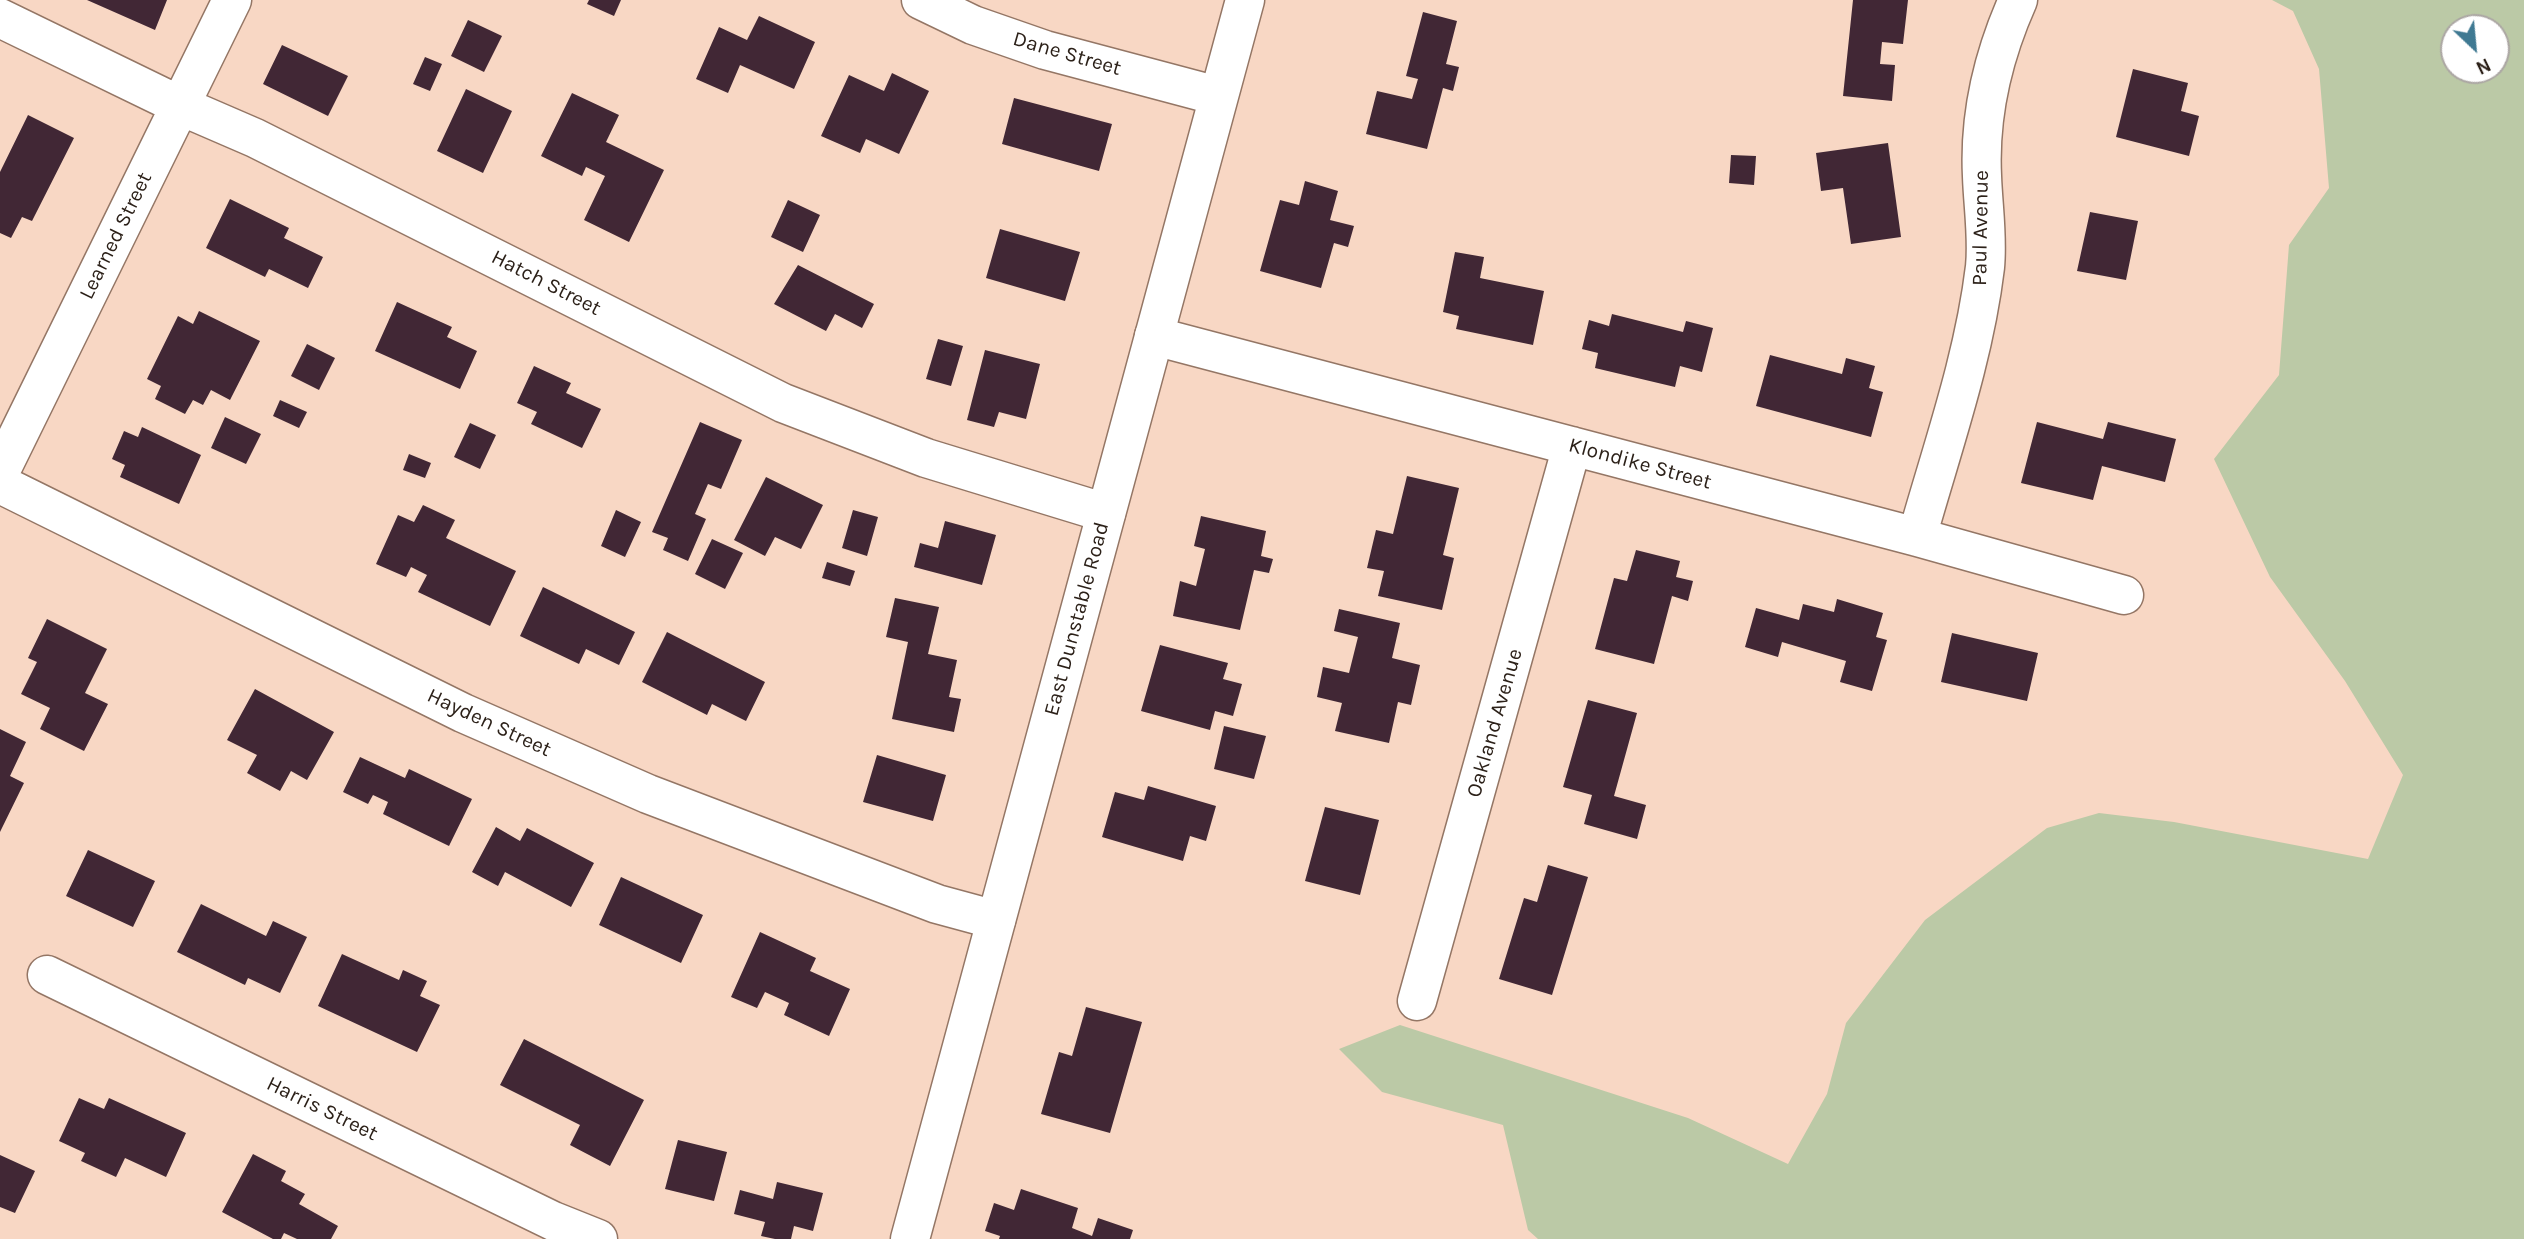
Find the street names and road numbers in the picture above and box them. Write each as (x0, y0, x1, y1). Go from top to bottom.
street label: Dane Street (1010, 27, 1124, 81)
street label: Learned Street (74, 168, 158, 304)
street label: Paul Avenue (1967, 170, 1995, 286)
street label: Hatch Street (487, 245, 605, 321)
street label: Klondike Street (1566, 433, 1714, 495)
street label: East Dunstable Road (1039, 519, 1115, 719)
street label: Oakland Avenue (1462, 646, 1528, 800)
street label: Hayden Street (423, 683, 555, 763)
street label: Harris Street (262, 1071, 382, 1147)

